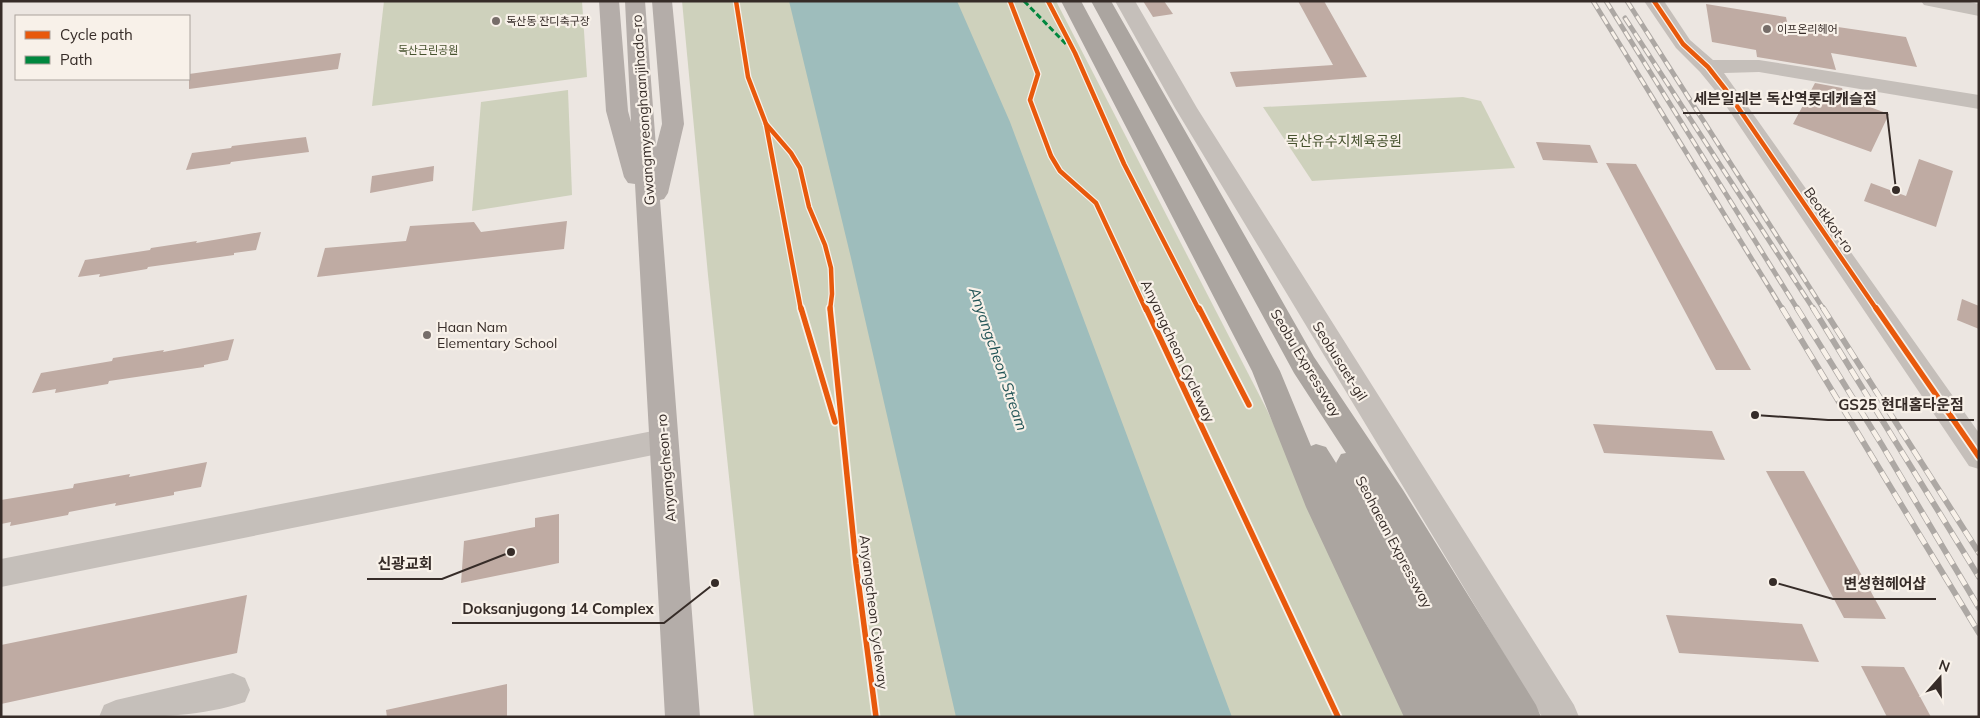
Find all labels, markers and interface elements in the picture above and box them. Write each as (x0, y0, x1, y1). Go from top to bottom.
place label: 독산동 잔디축구장 (506, 14, 590, 28)
street label: Gwangmyeonghaanjihado-ro (627, 14, 659, 206)
legend (15, 15, 190, 80)
marker: 독산동 잔디축구장 (490, 15, 502, 27)
place label: 이프온리헤어 (1777, 22, 1838, 36)
marker: 이프온리헤어 (1761, 23, 1773, 35)
text: Cycle path (60, 25, 133, 44)
park label: 독산근린공원 (398, 43, 458, 57)
text: Path (60, 50, 92, 69)
callout: 세븐일레븐 독산역롯데캐슬점 (1683, 83, 1887, 113)
text: 세븐일레븐 독산역롯데캐슬점 (1693, 89, 1877, 108)
park label: 독산유수지체육공원 (1286, 132, 1402, 150)
street label: Beotkkot-ro (1800, 184, 1858, 256)
street label: Anyangcheon Cycleway (1137, 277, 1219, 426)
water label: Anyangcheon Stream (965, 284, 1032, 433)
street label: Seobu Expressway (1267, 306, 1346, 421)
place label: Haan Nam Elementary School (437, 318, 557, 352)
street label: Seobusaet-gil (1309, 318, 1371, 404)
marker: Haan Nam Elementary School (421, 329, 433, 341)
callout: GS25 현대홈타운점 (1828, 390, 1974, 420)
text: GS25 현대홈타운점 (1838, 395, 1964, 414)
street label: Anyangcheon-ro (652, 413, 680, 523)
street label: Seohaean Expressway (1352, 473, 1437, 612)
street label: Anyangcheon Cycleway (856, 534, 892, 691)
callout: 신광교회 (367, 549, 442, 579)
text: 신광교회 (377, 554, 433, 573)
callout: 변성현헤어샵 (1833, 569, 1936, 599)
text: 변성현헤어샵 (1844, 574, 1926, 593)
callout: Doksanjugong 14 Complex (452, 593, 664, 623)
text: Doksanjugong 14 Complex (462, 599, 655, 618)
north arrow (1915, 653, 1965, 703)
text: N (1936, 656, 1952, 676)

